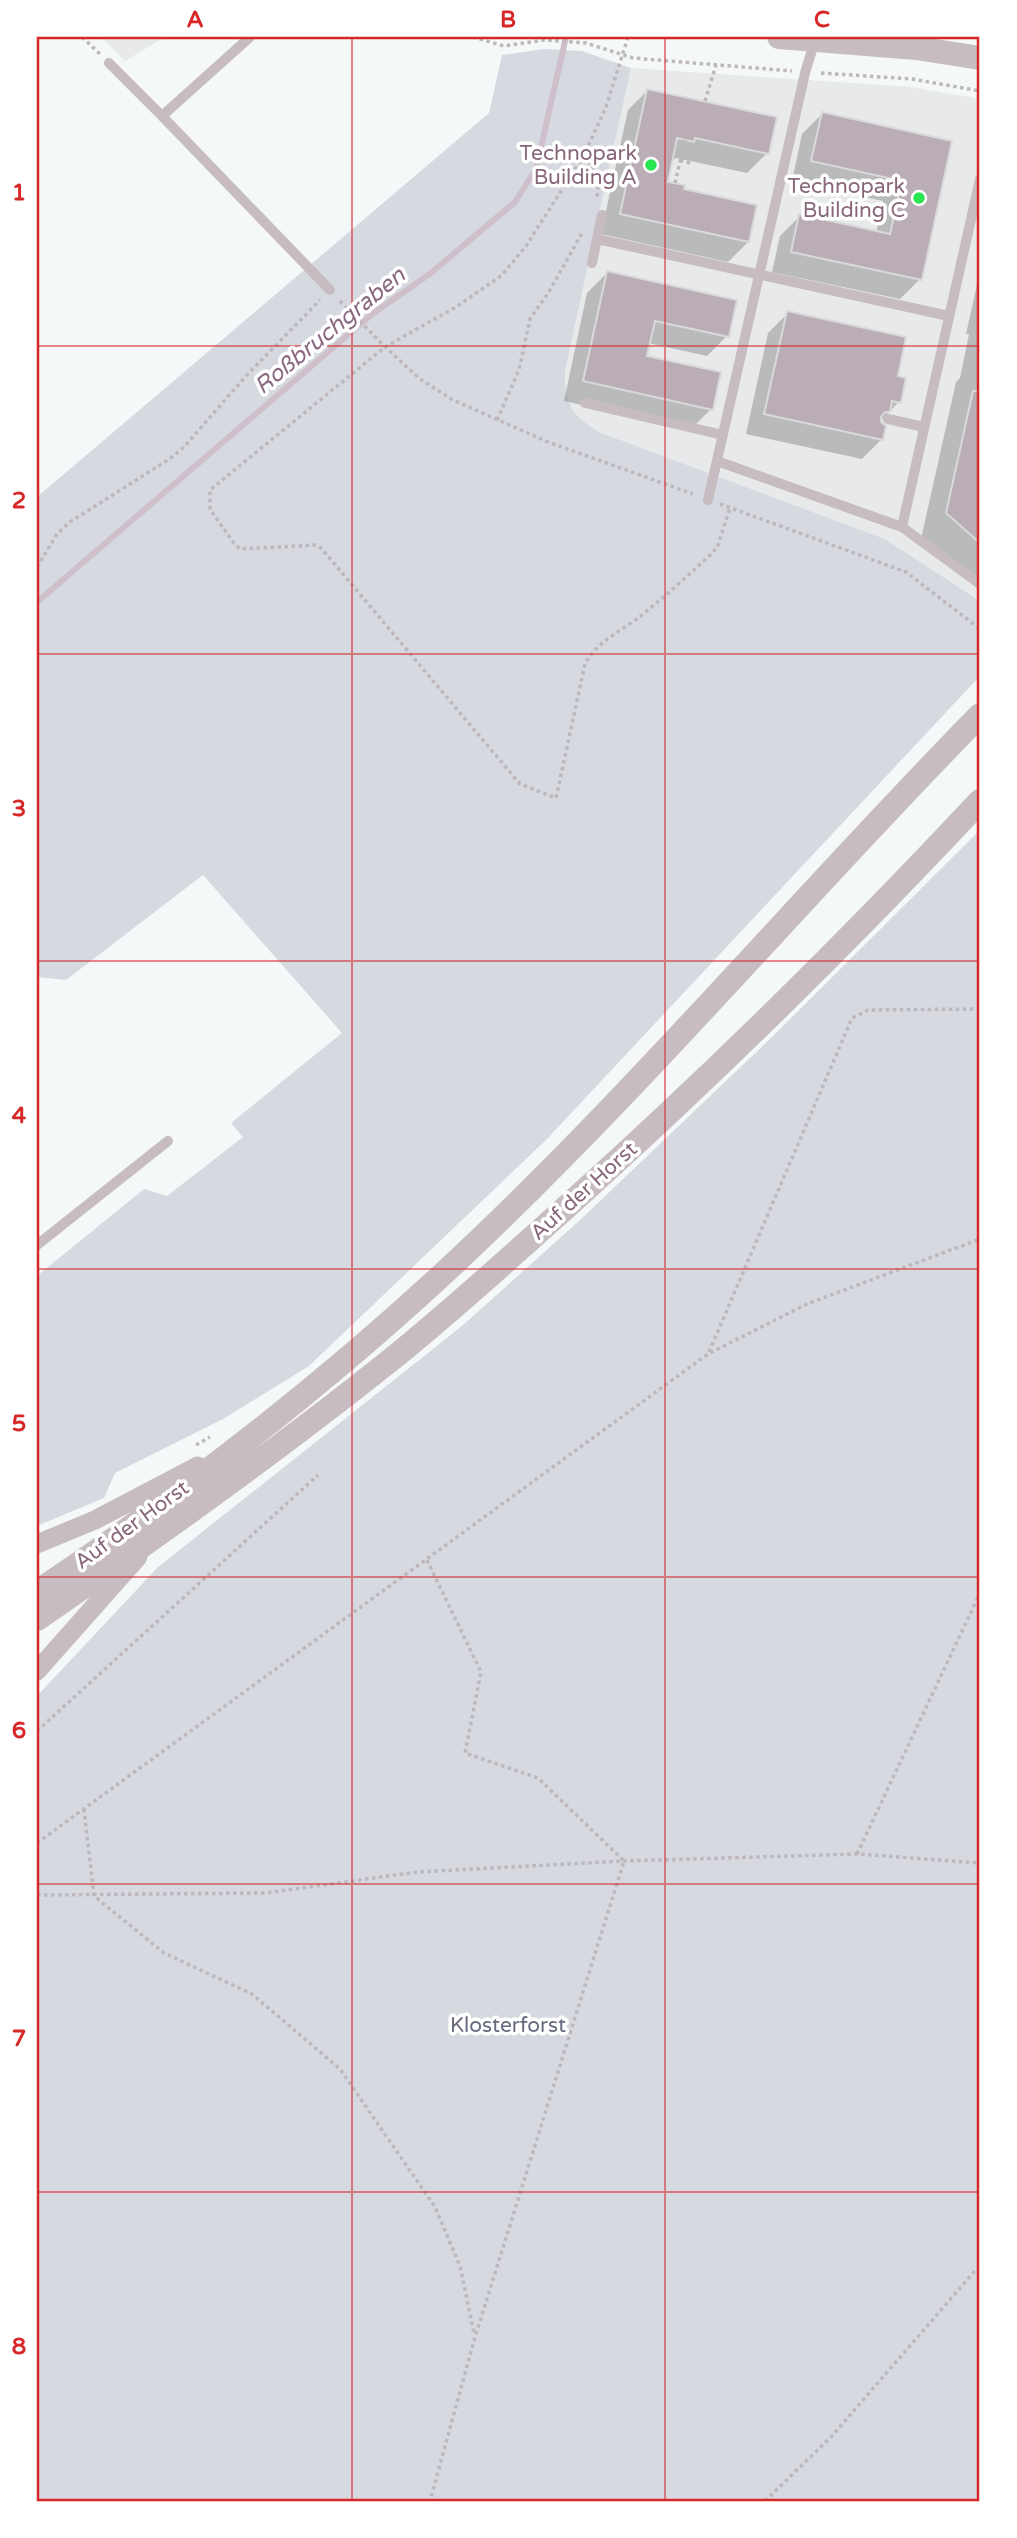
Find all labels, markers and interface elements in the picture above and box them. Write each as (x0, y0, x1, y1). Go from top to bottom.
text: A (186, 6, 204, 34)
text: B (500, 6, 516, 34)
text: C (814, 6, 830, 34)
place label: Technopark Building A (520, 141, 637, 190)
marker: Technopark Building A (643, 157, 659, 173)
place label: Technopark Building C (788, 174, 905, 223)
text: 1 (12, 179, 26, 207)
marker: Technopark Building C (911, 190, 927, 206)
water label: Roßbruchgraben (249, 261, 412, 400)
text: 2 (12, 487, 26, 515)
text: 3 (12, 795, 26, 823)
text: 4 (12, 1102, 27, 1130)
street label: Auf der Horst (526, 1137, 642, 1245)
text: 5 (12, 1410, 26, 1438)
street label: Auf der Horst (70, 1475, 194, 1575)
text: 6 (12, 1717, 26, 1745)
park label: Klosterforst (450, 2013, 566, 2038)
text: 7 (12, 2025, 26, 2053)
text: 8 (12, 2333, 26, 2361)

